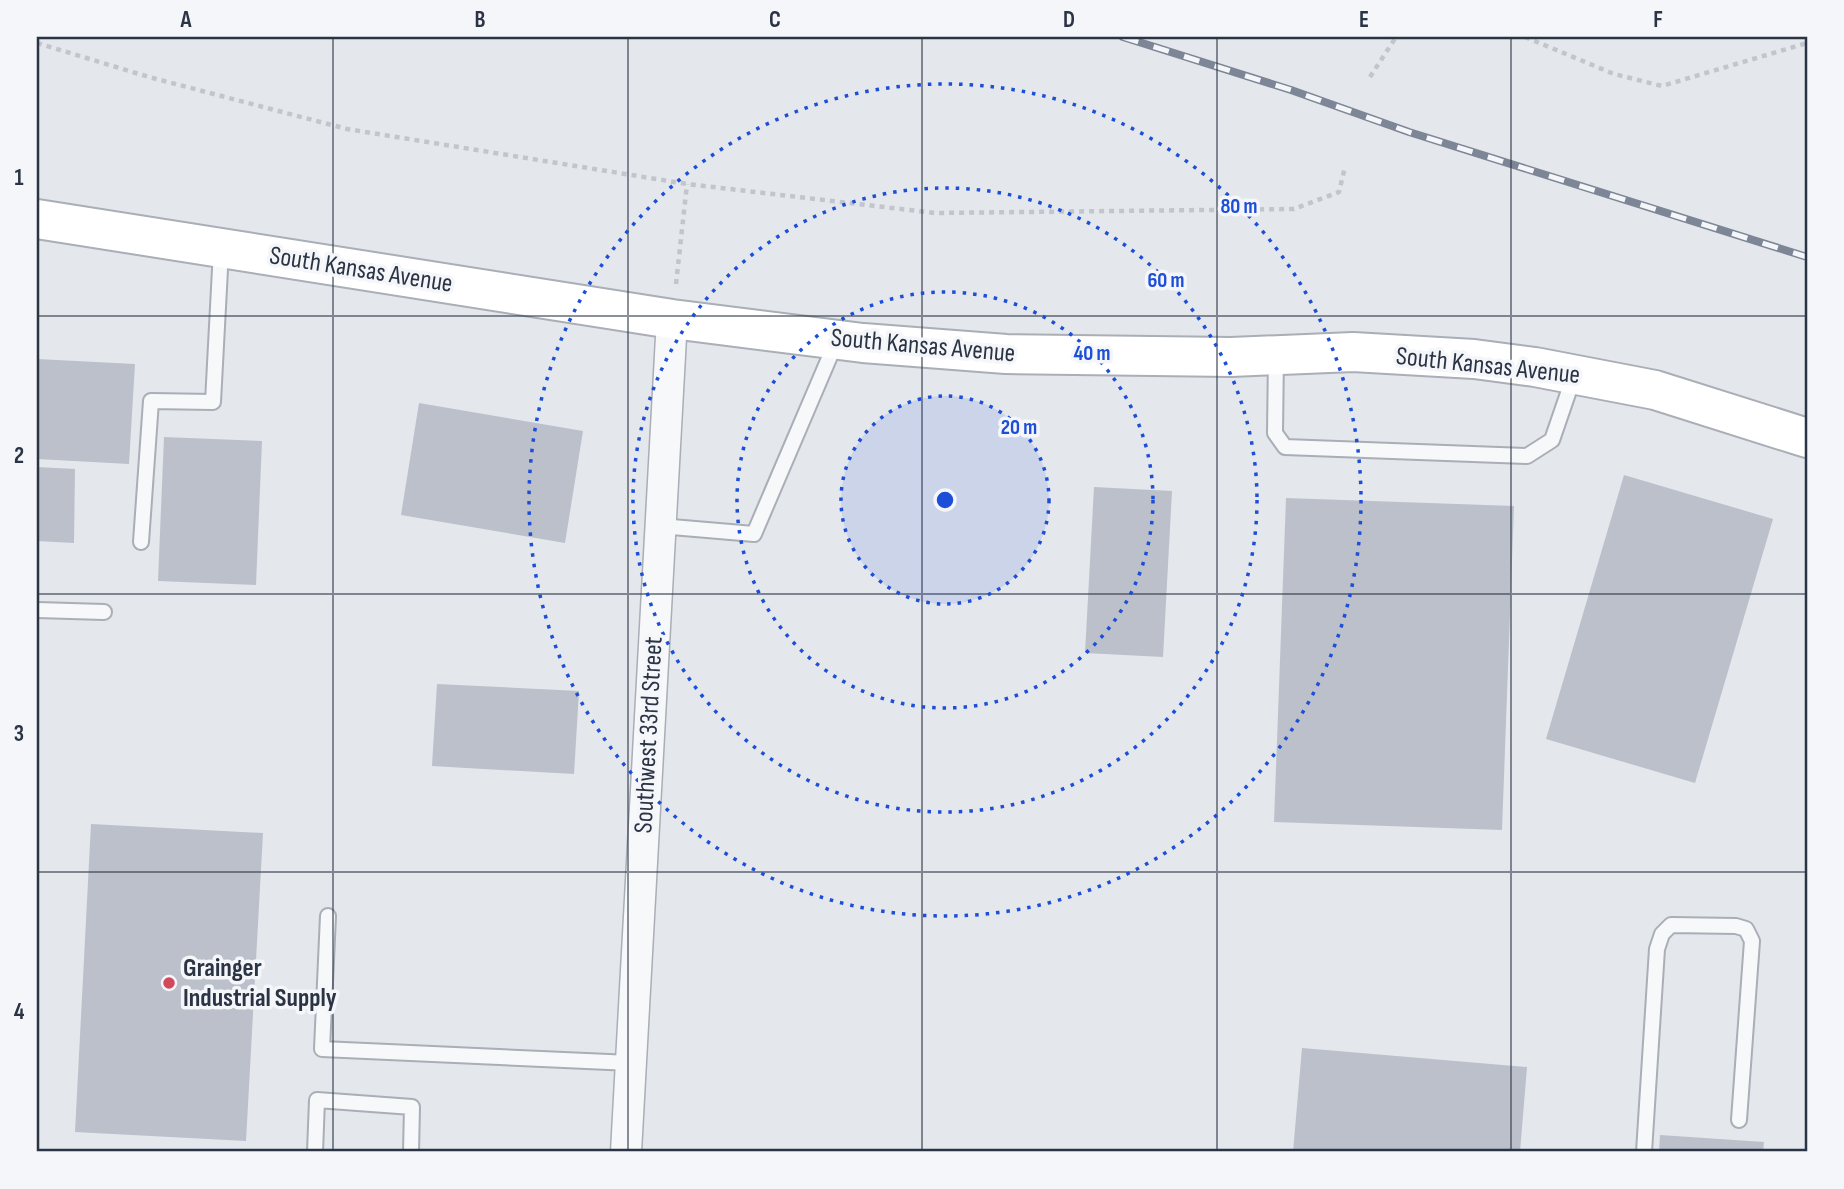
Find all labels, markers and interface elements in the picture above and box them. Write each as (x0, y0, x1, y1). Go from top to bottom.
text: A (180, 6, 193, 34)
text: B (475, 6, 486, 34)
text: C (769, 6, 781, 34)
text: D (1063, 6, 1075, 34)
text: E (1359, 6, 1369, 34)
text: F (1653, 6, 1663, 34)
text: 1 (14, 164, 24, 192)
text: 80 m (1220, 194, 1258, 219)
street label: South Kansas Avenue (267, 240, 455, 300)
text: 60 m (1147, 268, 1185, 293)
street label: South Kansas Avenue (829, 322, 1017, 370)
text: 40 m (1074, 341, 1110, 366)
street label: South Kansas Avenue (1394, 341, 1582, 391)
text: 20 m (1001, 415, 1037, 440)
text: 2 (14, 442, 24, 470)
centre of rings (933, 488, 957, 512)
street label: Southwest 33rd Street (628, 636, 670, 834)
text: 3 (14, 720, 24, 748)
place label: Grainger Industrial Supply (183, 953, 337, 1014)
marker: Grainger Industrial Supply (161, 975, 177, 991)
text: 4 (14, 998, 25, 1026)

